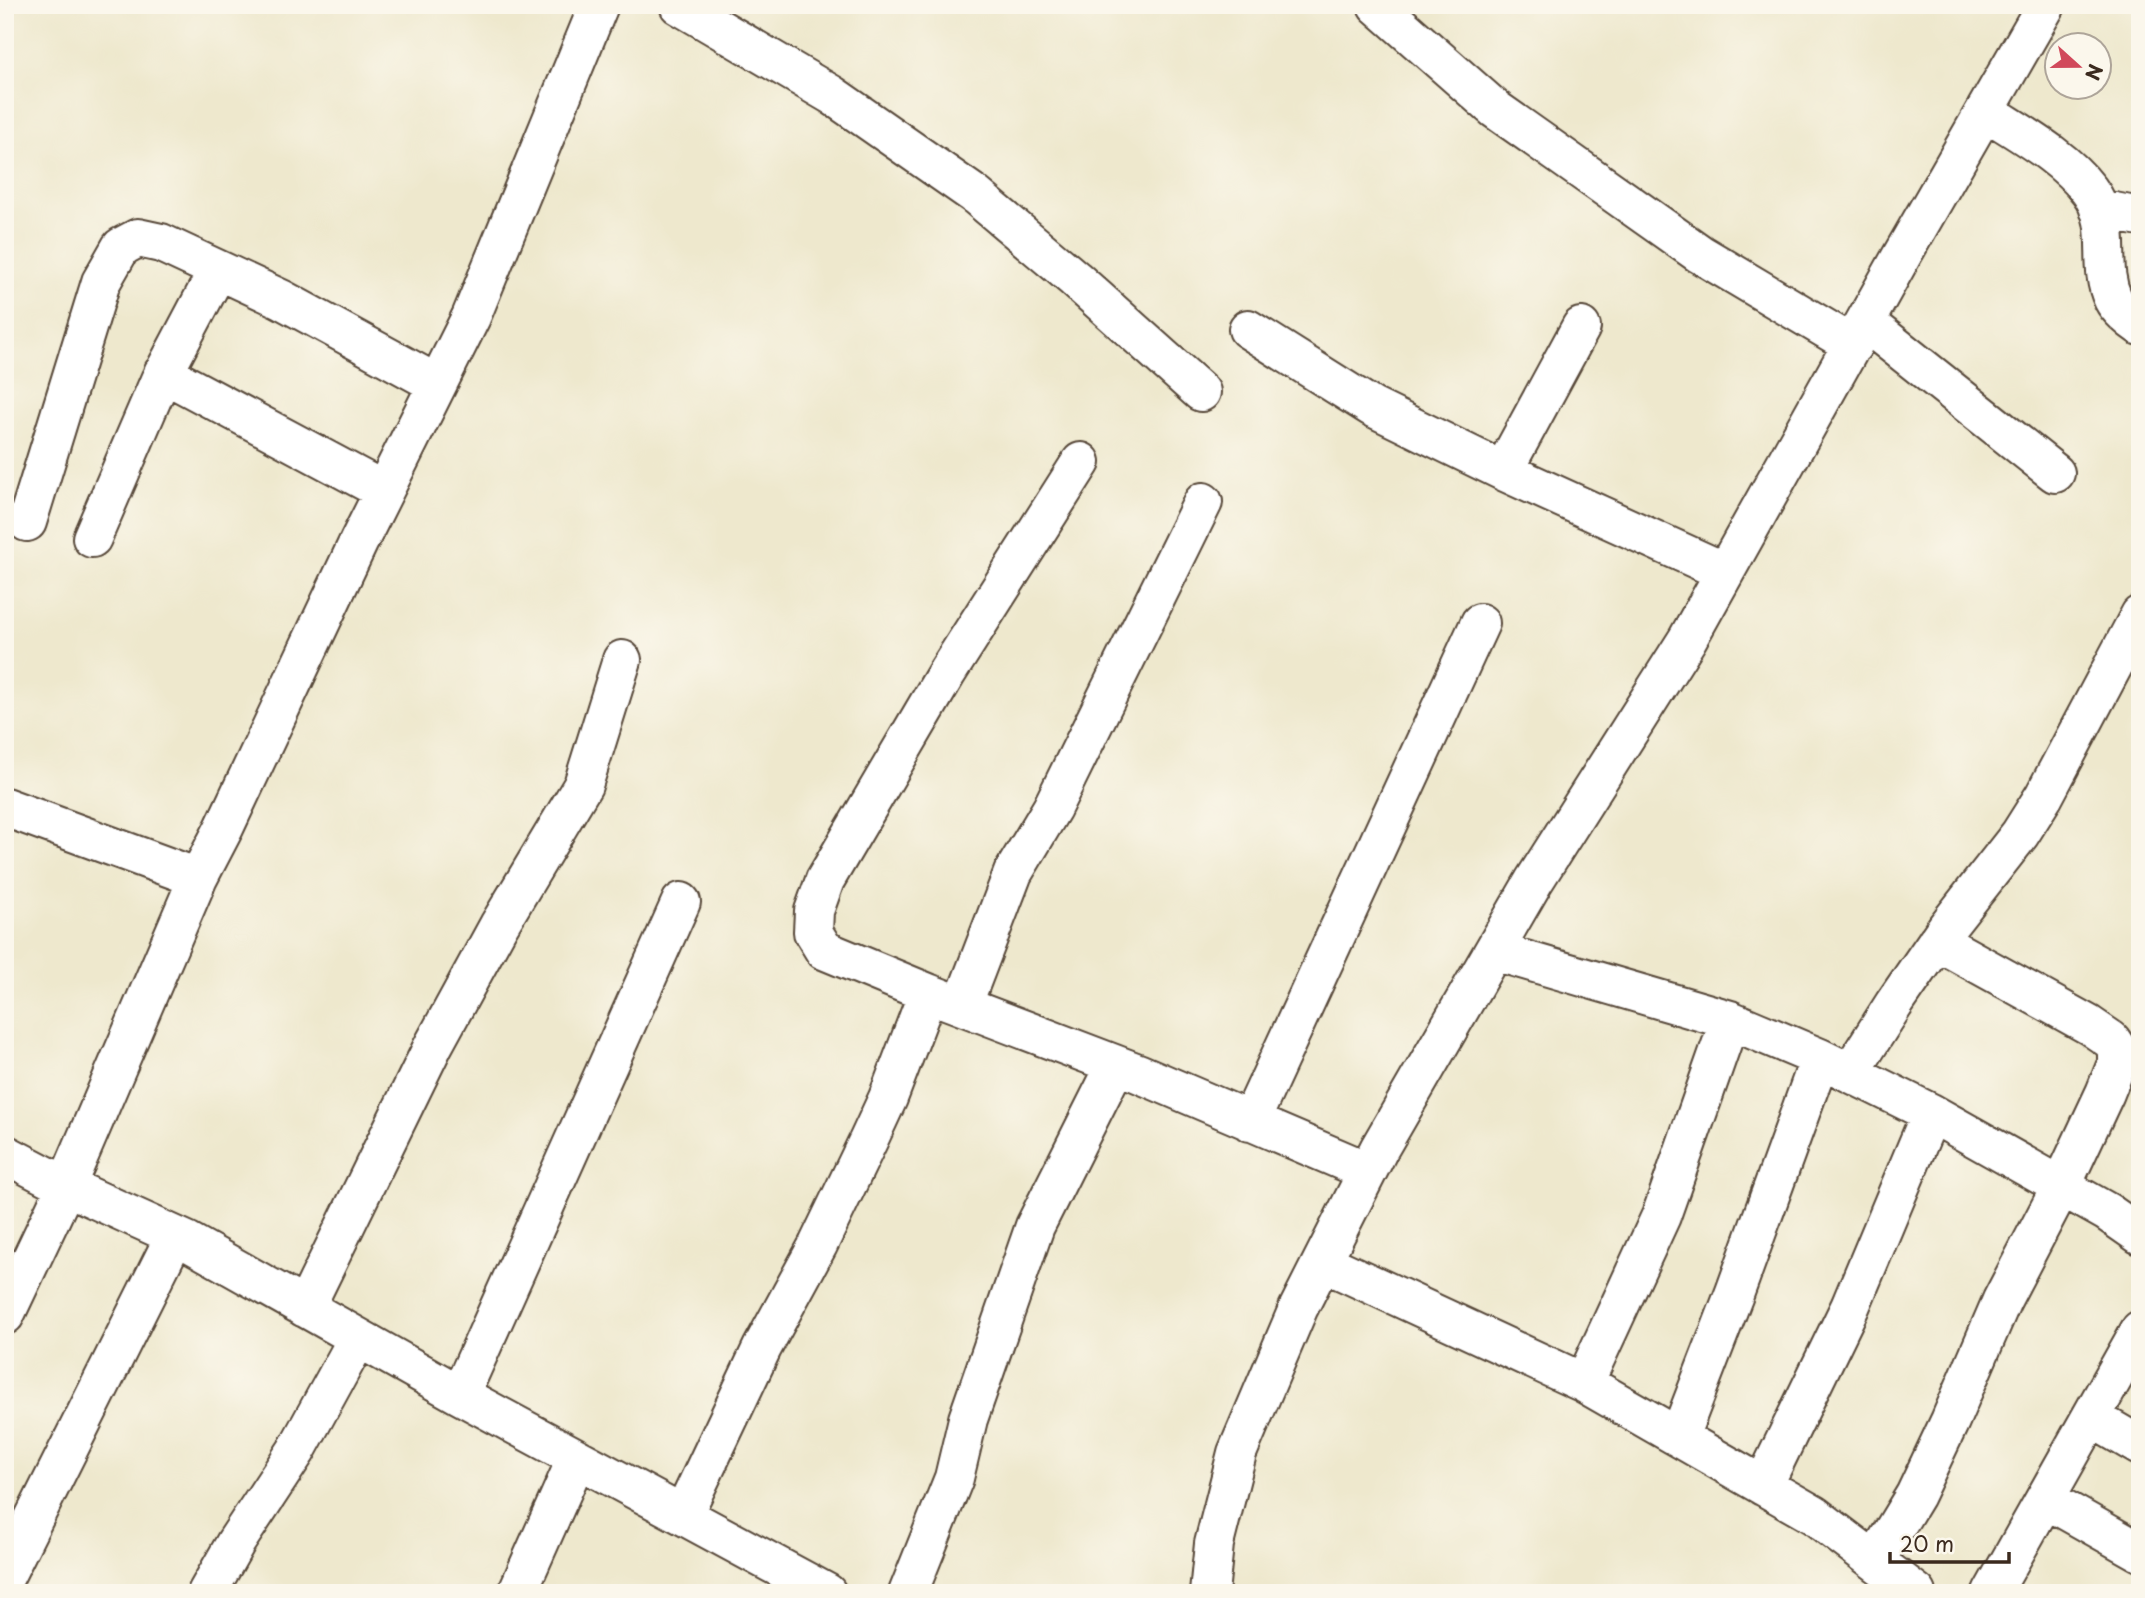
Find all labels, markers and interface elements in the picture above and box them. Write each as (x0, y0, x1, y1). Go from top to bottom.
north arrow (2044, 32, 2114, 102)
text: N (2079, 60, 2111, 84)
scale bar (1890, 1521, 2008, 1565)
text: 20 m (1900, 1527, 1954, 1559)

